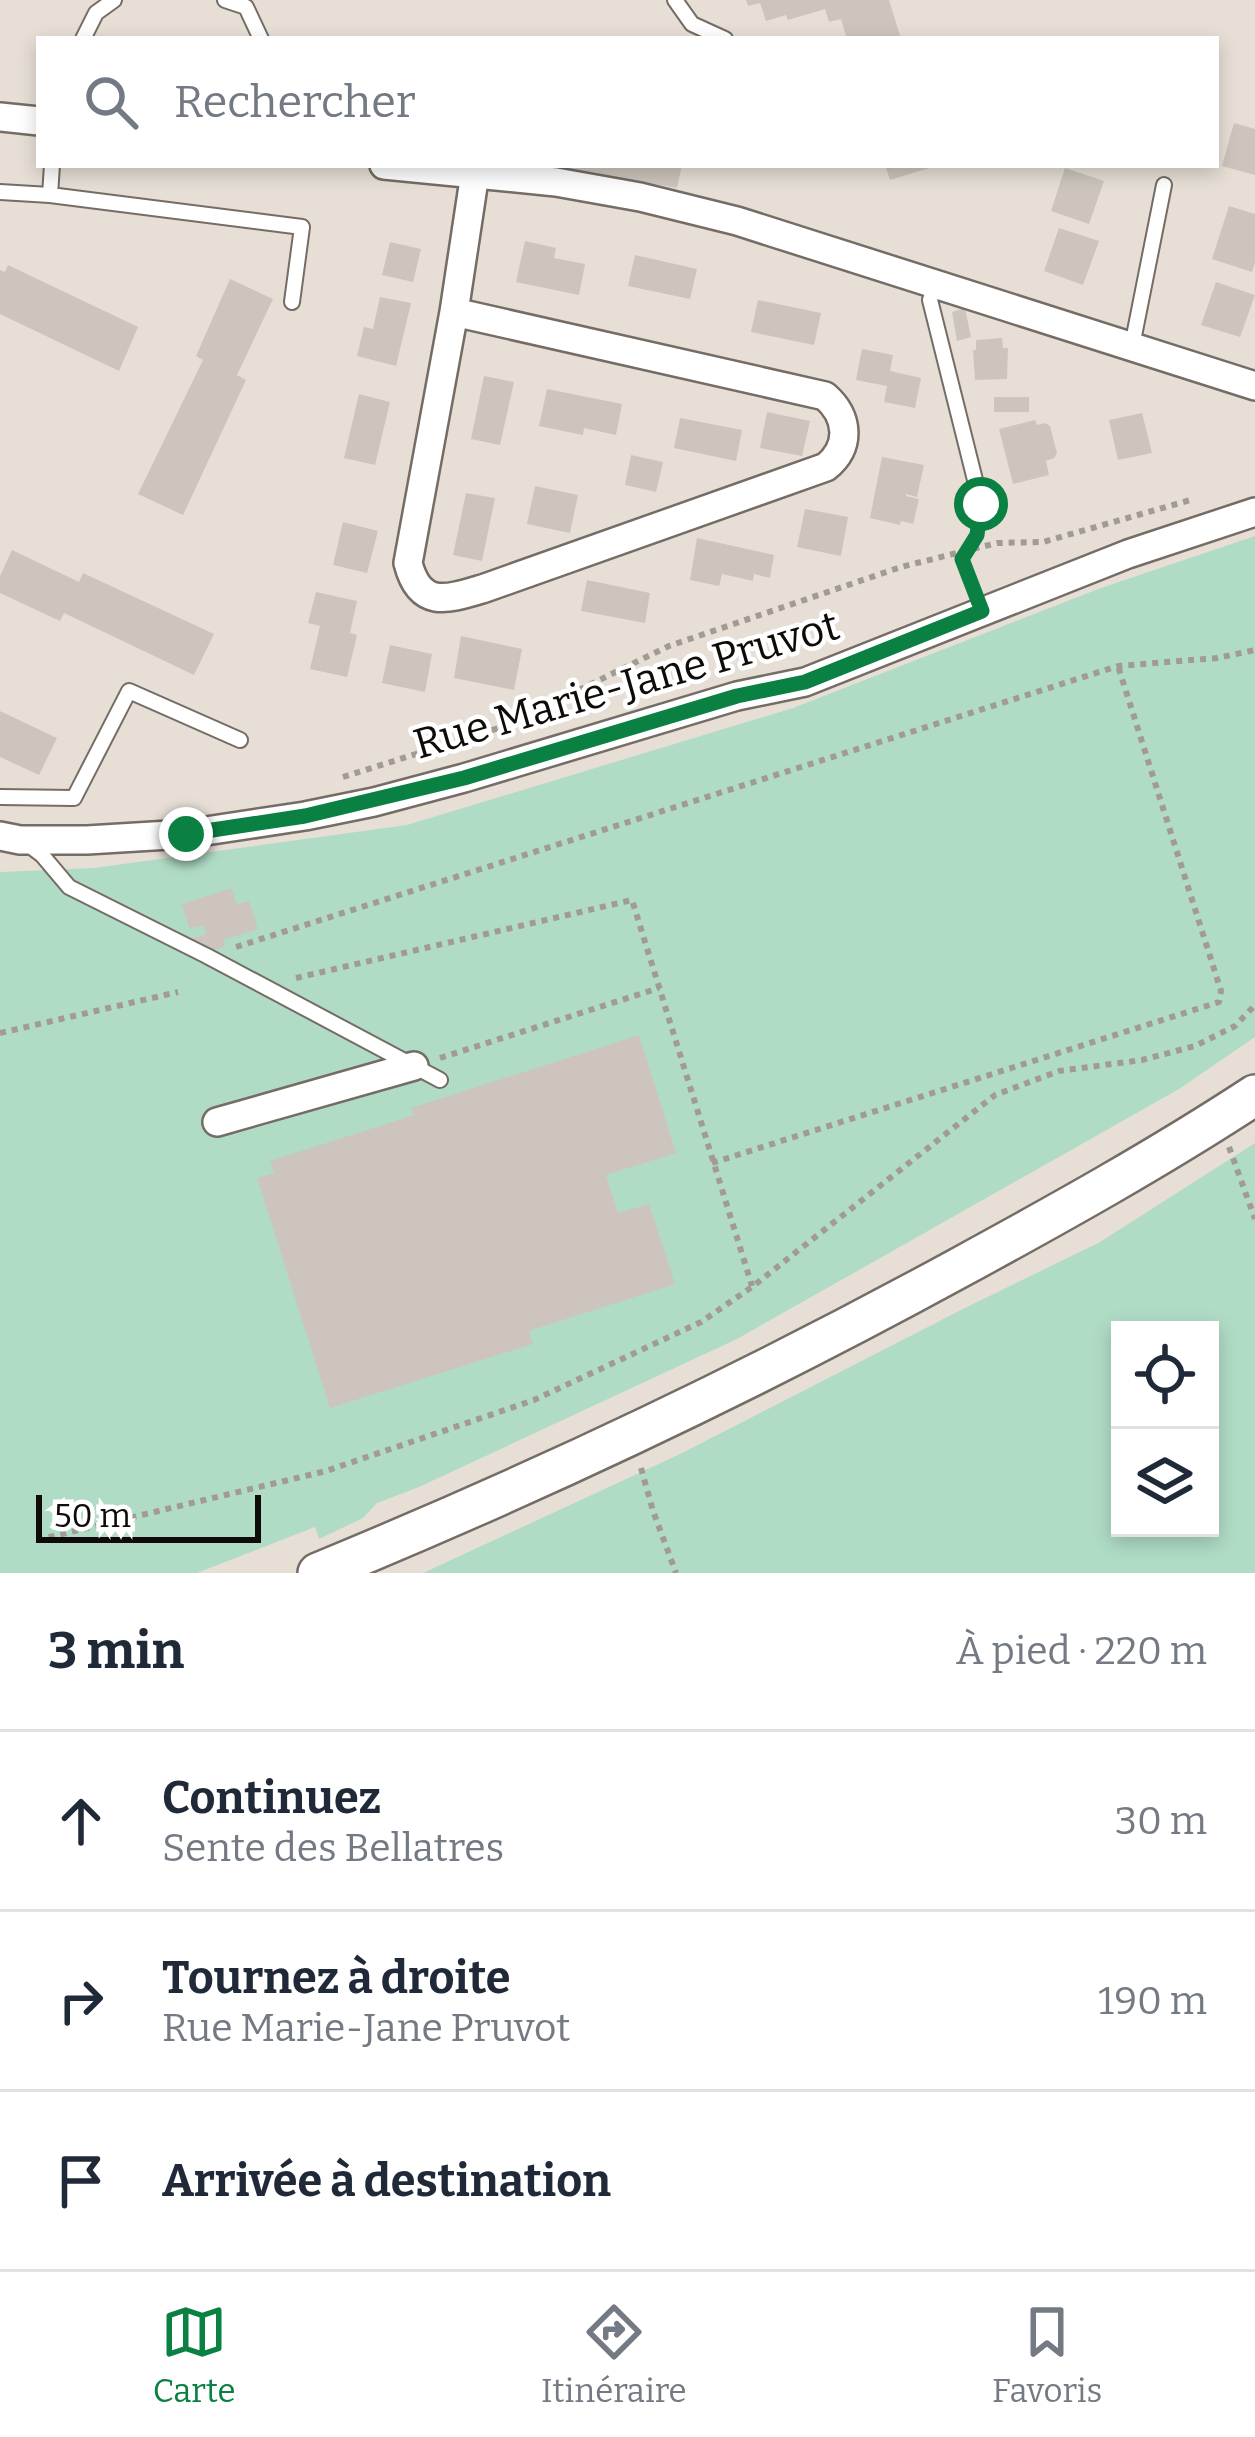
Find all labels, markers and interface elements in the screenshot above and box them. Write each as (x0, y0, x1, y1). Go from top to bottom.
search box (36, 36, 1219, 168)
icon: search (78, 69, 144, 135)
text: Rechercher (174, 75, 416, 129)
route start (954, 477, 1008, 531)
street label: Rue Marie-Jane Pruvot (408, 600, 845, 770)
route end (159, 807, 213, 861)
map controls (1111, 1321, 1219, 1537)
button: locate (1111, 1321, 1219, 1429)
button: layers (1111, 1429, 1219, 1537)
scale bar (36, 1489, 261, 1542)
text: 50 m (54, 1496, 131, 1536)
text: 3 min (48, 1620, 184, 1682)
text: À pied · 220 m (956, 1628, 1207, 1674)
text: Continuez (162, 1771, 381, 1825)
icon: ahead (48, 1788, 114, 1854)
text: 30 m (1115, 1798, 1207, 1844)
text: Sente des Bellatres (162, 1825, 504, 1871)
text: Tournez à droite (162, 1951, 510, 2005)
icon: right (48, 1968, 114, 2034)
text: 190 m (1098, 1978, 1207, 2024)
text: Rue Marie-Jane Pruvot (162, 2005, 570, 2051)
icon: arrive (48, 2148, 114, 2214)
text: Arrivée à destination (162, 2154, 611, 2208)
tab: Carte (153, 2299, 236, 2411)
tab: Itinéraire (541, 2299, 687, 2411)
tab: Favoris (992, 2299, 1102, 2411)

